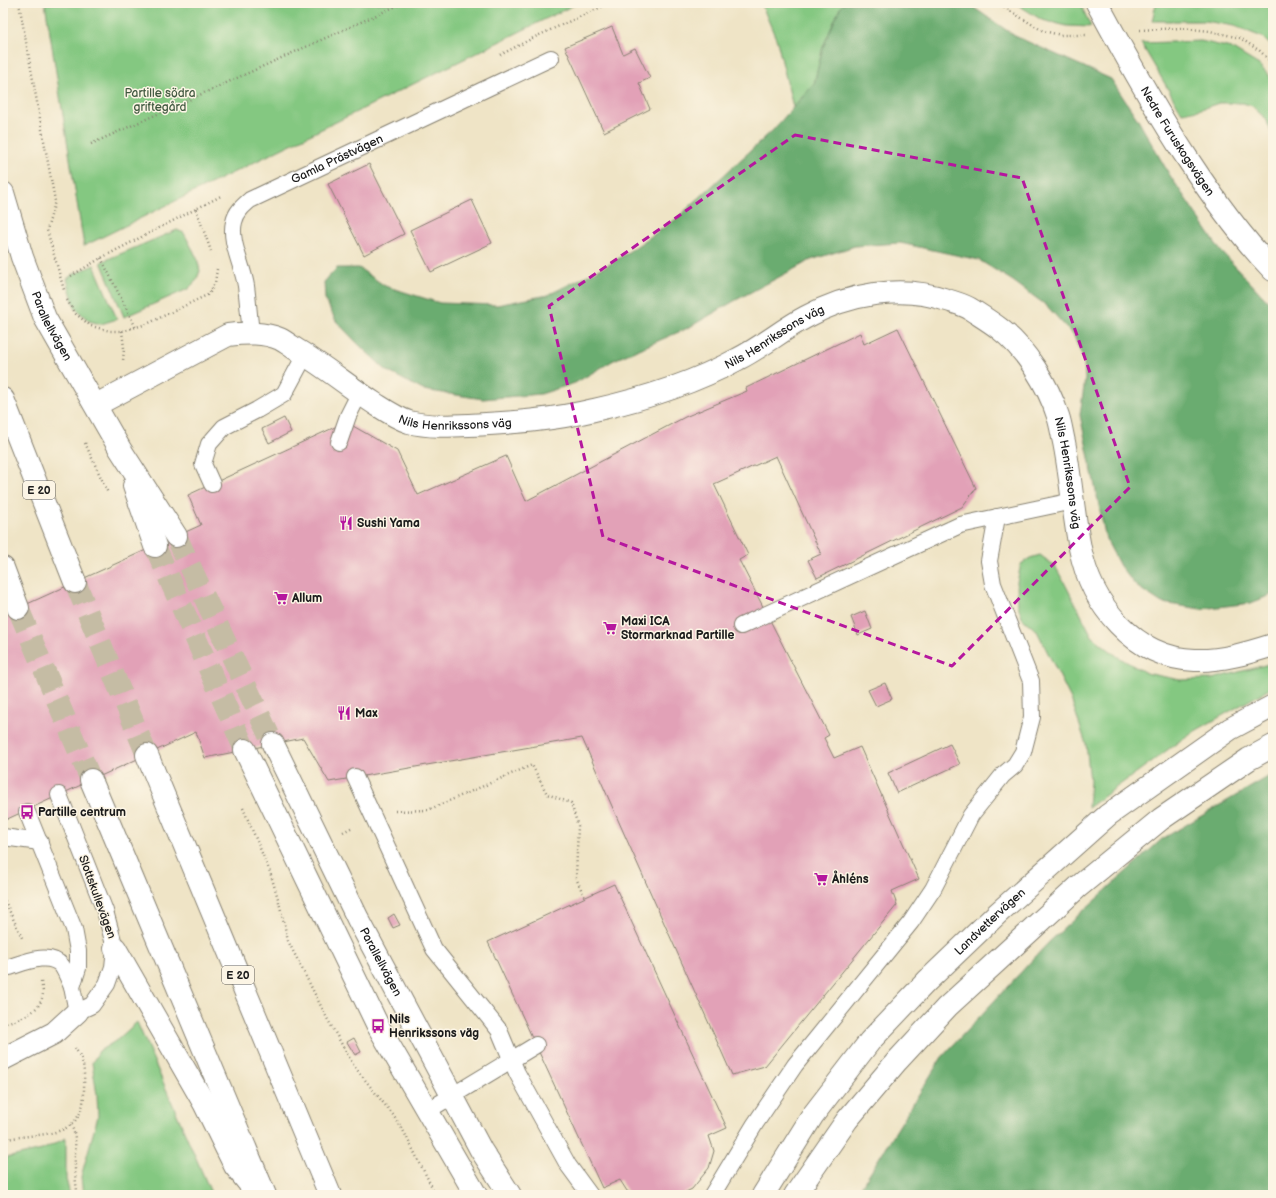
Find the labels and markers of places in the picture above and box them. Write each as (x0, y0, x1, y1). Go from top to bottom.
restaurant icon: Sushi Yama (338, 515, 354, 531)
place label: Sushi Yama (357, 516, 420, 531)
supermarket icon: Allum (273, 590, 289, 606)
place label: Allum (291, 591, 322, 606)
place label: Maxi ICA Stormarknad Partille (621, 614, 735, 643)
supermarket icon: Maxi ICA Stormarknad Partille (602, 620, 618, 636)
restaurant icon: Max (336, 705, 352, 721)
place label: Max (355, 706, 378, 721)
bus stop icon: Partille centrum (19, 804, 35, 820)
place label: Partille centrum (38, 805, 126, 820)
place label: Åhléns (831, 870, 869, 887)
supermarket icon: Åhléns (813, 871, 829, 887)
place label: Nils Henrikssons väg (389, 1012, 479, 1041)
bus stop icon: Nils Henrikssons väg (370, 1018, 386, 1034)

